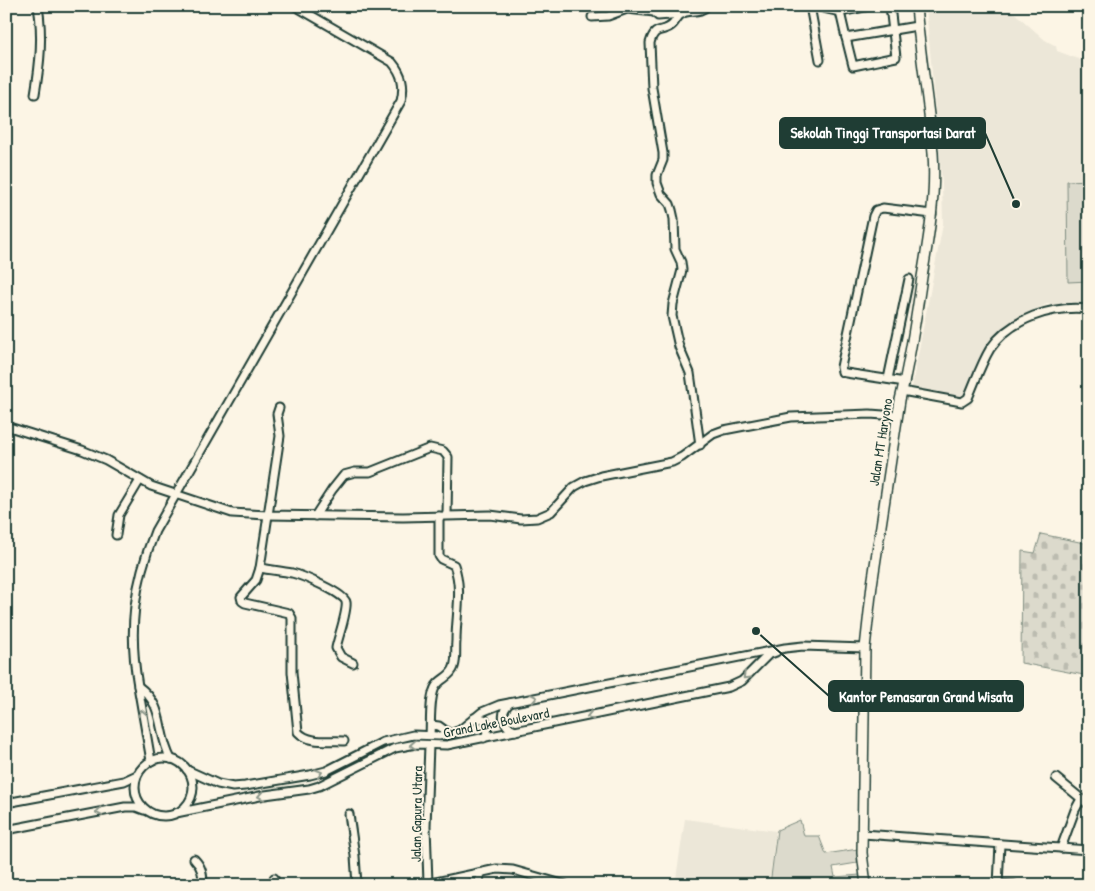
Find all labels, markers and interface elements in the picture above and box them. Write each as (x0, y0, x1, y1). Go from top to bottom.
callout: Sekolah Tinggi Transportasi Darat (780, 118, 985, 148)
text: Sekolah Tinggi Transportasi Darat (791, 122, 976, 144)
street label: Jalan MT Haryono (864, 396, 897, 487)
one-way arrow (743, 670, 752, 679)
callout: Kantor Pemasaran Grand Wisata (829, 681, 1023, 711)
text: Kantor Pemasaran Grand Wisata (839, 686, 1013, 707)
one-way arrow (529, 693, 538, 704)
street label: Grand Lake Boulevard (441, 702, 551, 742)
one-way arrow (138, 708, 148, 717)
one-way arrow (586, 710, 595, 721)
one-way arrow (409, 740, 417, 750)
street label: Jalan Gapura Utara (406, 765, 427, 862)
one-way arrow (314, 768, 323, 778)
one-way arrow (257, 790, 266, 800)
one-way arrow (95, 806, 104, 817)

